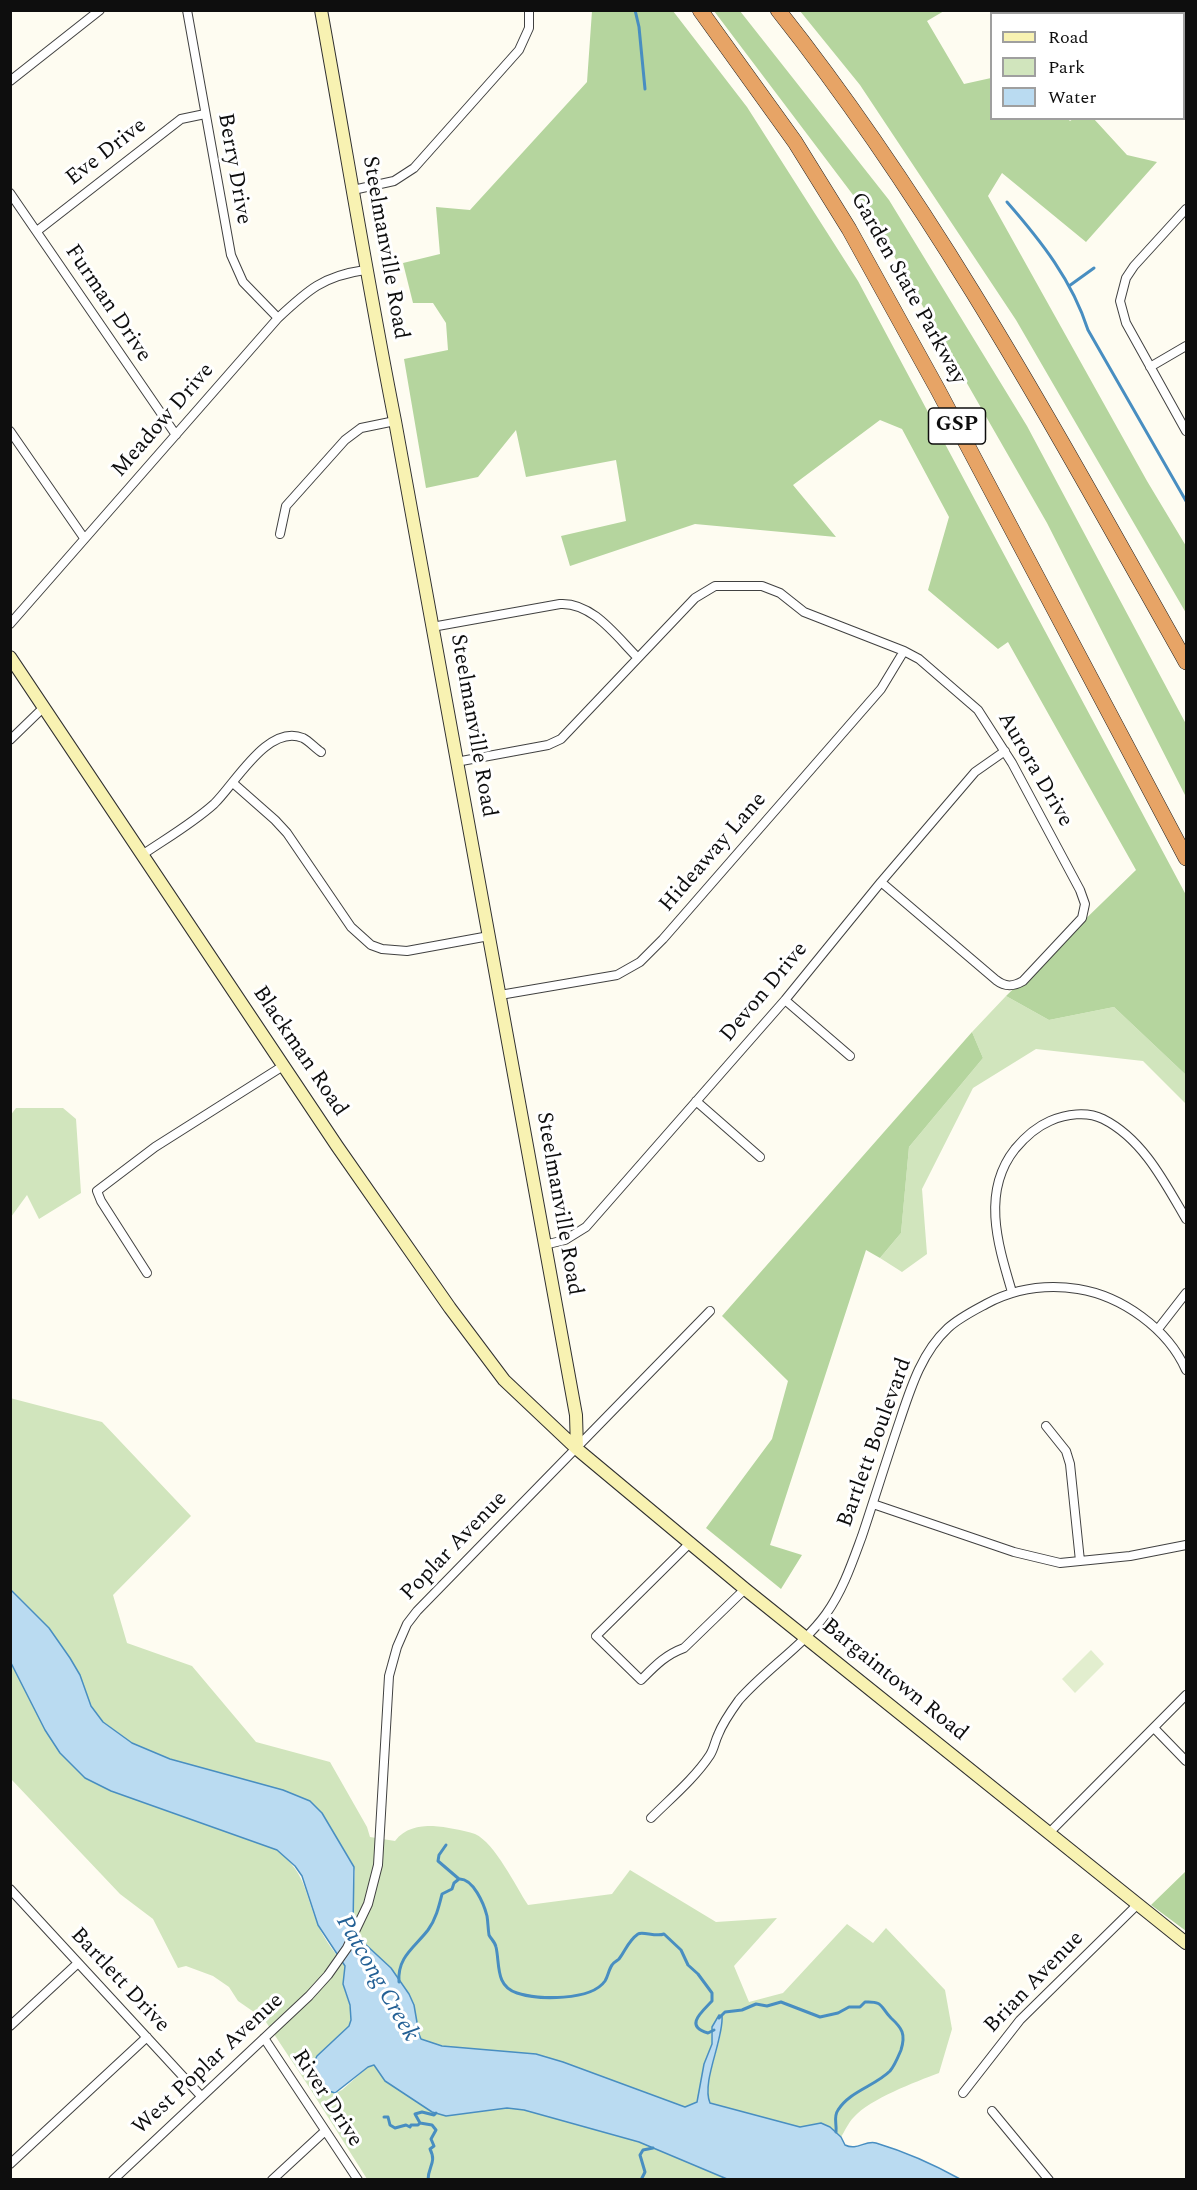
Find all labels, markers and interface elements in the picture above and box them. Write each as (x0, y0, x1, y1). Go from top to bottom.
legend (990, 12, 1185, 120)
text: Road (1048, 24, 1089, 51)
text: Park (1048, 54, 1085, 81)
text: Water (1048, 84, 1096, 111)
street label: Berry Drive (210, 111, 256, 227)
street label: Eve Drive (61, 113, 153, 193)
street label: Steelmanville Road (355, 154, 413, 342)
street label: Garden State Parkway (843, 189, 971, 389)
street label: Furman Drive (58, 240, 156, 368)
street label: Meadow Drive (107, 358, 221, 484)
road number: GSP (928, 408, 986, 444)
street label: Steelmanville Road (443, 632, 501, 820)
street label: Aurora Drive (991, 708, 1077, 832)
street label: Hideaway Lane (655, 788, 773, 918)
street label: Devon Drive (716, 938, 814, 1048)
street label: Blackman Road (246, 982, 352, 1122)
street label: Steelmanville Road (529, 1110, 587, 1298)
street label: Bartlett Boulevard (833, 1355, 919, 1531)
street label: Poplar Avenue (396, 1487, 514, 1607)
street label: Bargaintown Road (816, 1614, 972, 1748)
water label: Patcong Creek (328, 1911, 424, 2047)
street label: Bartlett Drive (64, 1923, 174, 2039)
street label: Brian Avenue (980, 1926, 1090, 2040)
street label: West Poplar Avenue (128, 1988, 290, 2142)
street label: River Drive (285, 2045, 367, 2153)

